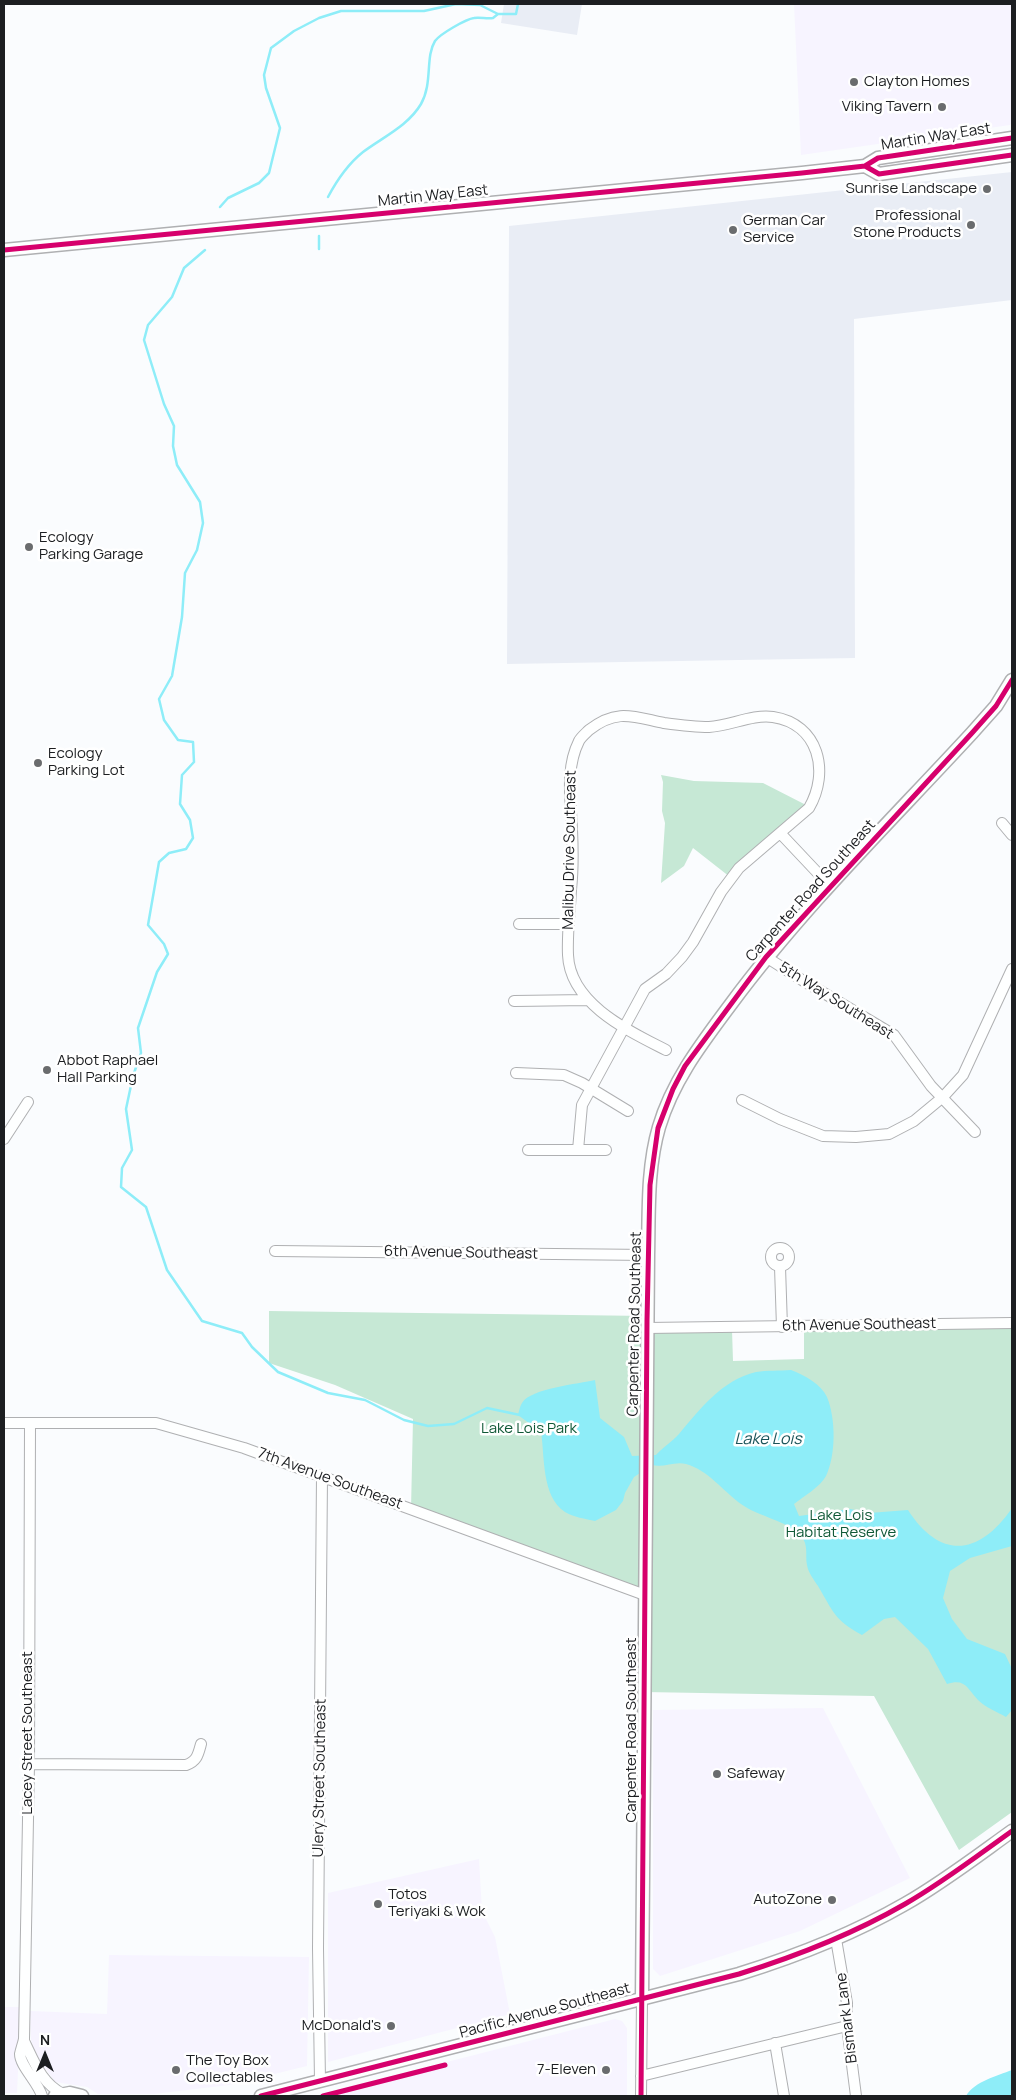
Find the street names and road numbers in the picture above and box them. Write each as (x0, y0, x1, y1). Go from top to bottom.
street label: Martin Way East (880, 119, 992, 155)
street label: Martin Way East (377, 181, 489, 211)
street label: Malibu Drive Southeast (560, 770, 580, 930)
street label: Carpenter Road Southeast (742, 816, 880, 966)
street label: 5th Way Southeast (775, 959, 897, 1043)
street label: Carpenter Road Southeast (624, 1231, 646, 1417)
street label: 6th Avenue Southeast (384, 1243, 538, 1263)
street label: 6th Avenue Southeast (782, 1315, 936, 1335)
street label: 7th Avenue Southeast (255, 1444, 405, 1514)
street label: Carpenter Road Southeast (623, 1637, 641, 1823)
street label: Lacey Street Southeast (19, 1651, 37, 1815)
street label: Ulery Street Southeast (310, 1698, 330, 1858)
street label: Bismark Lane (833, 1972, 861, 2064)
street label: Pacific Avenue Southeast (458, 1980, 632, 2042)

